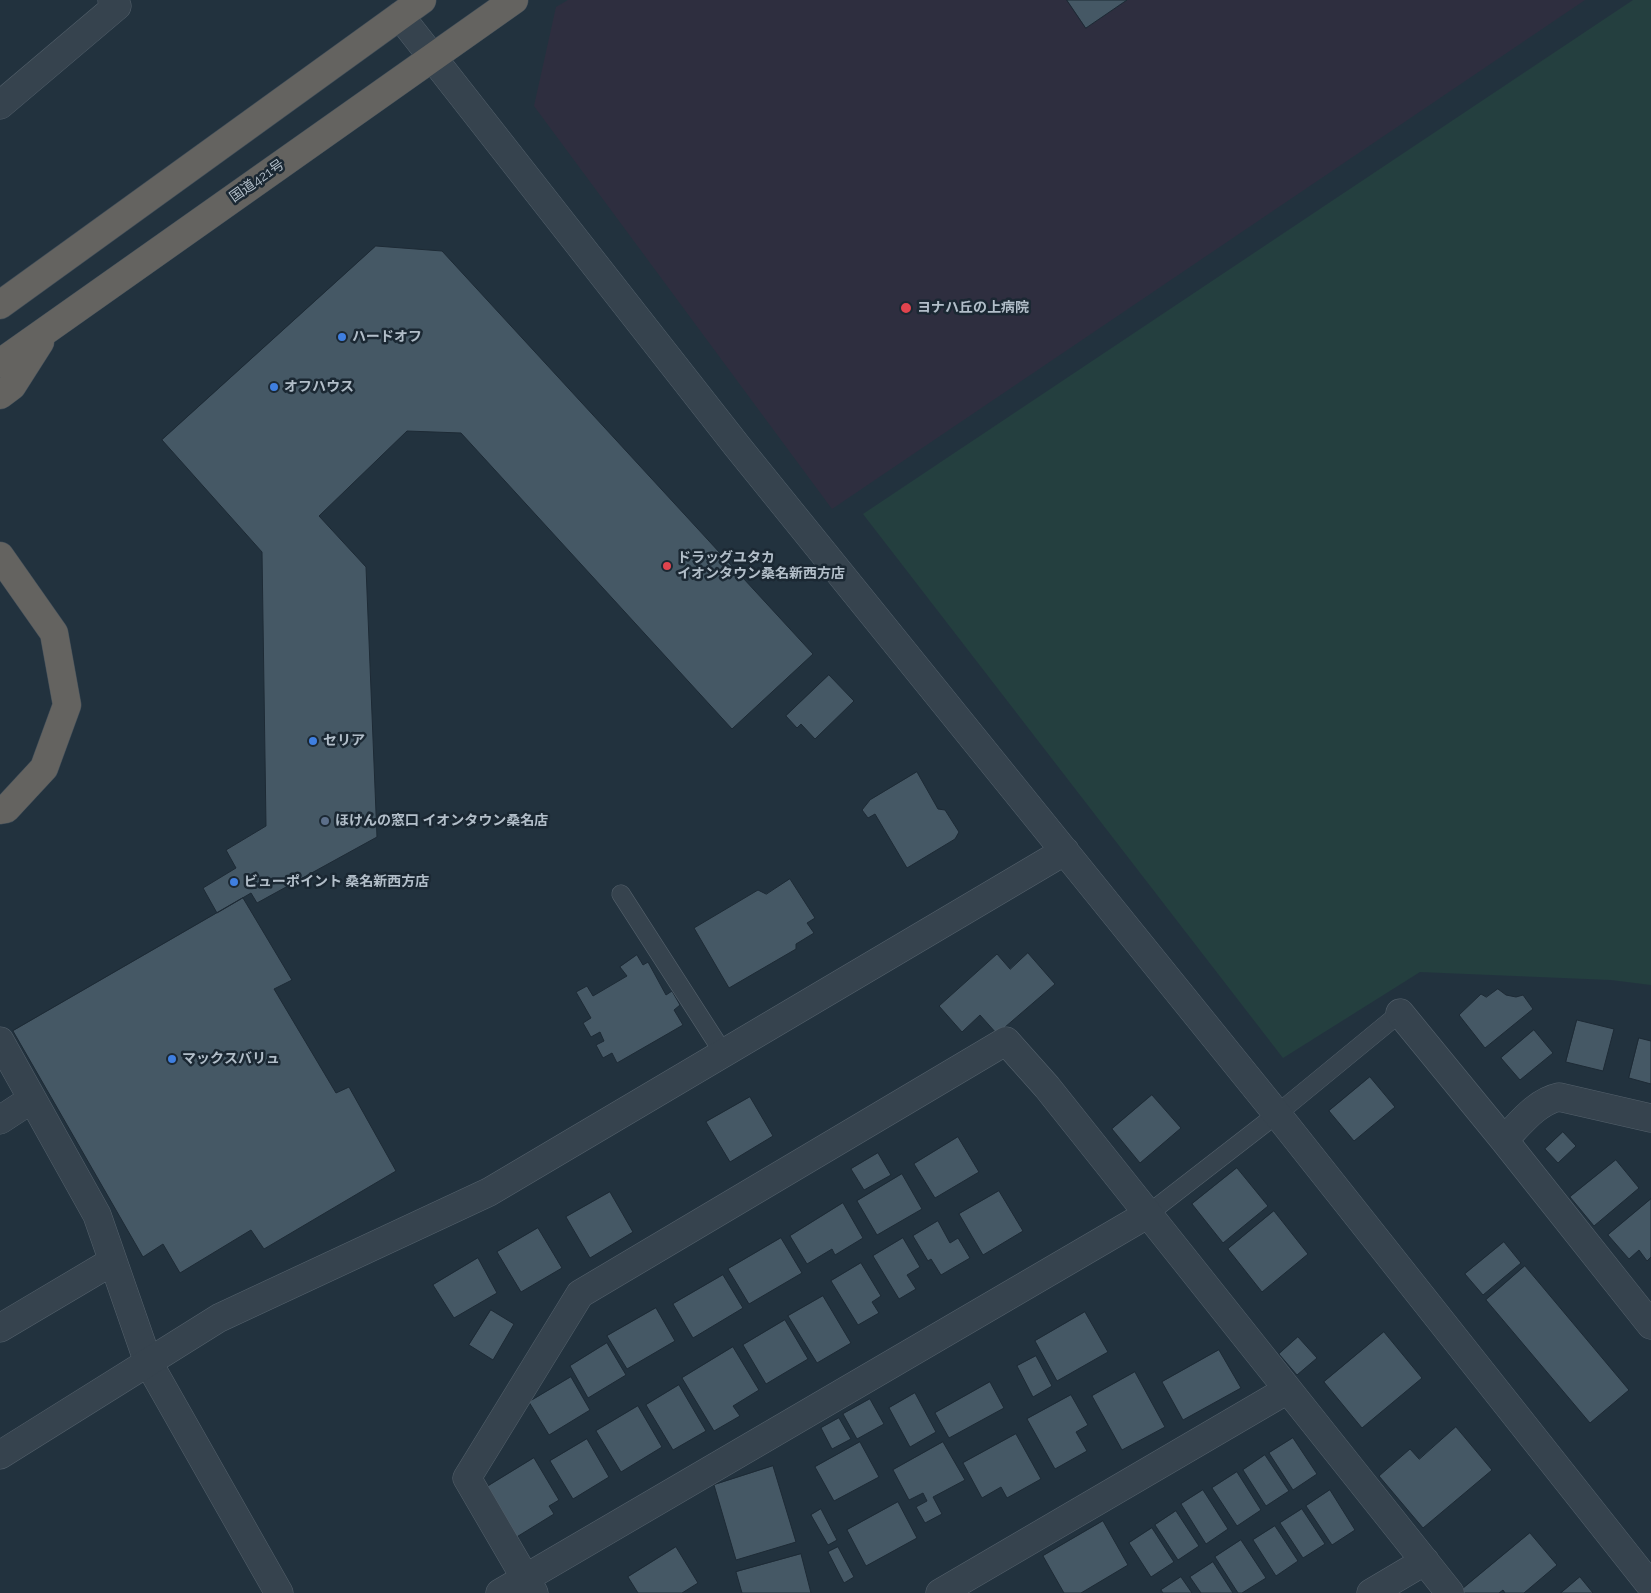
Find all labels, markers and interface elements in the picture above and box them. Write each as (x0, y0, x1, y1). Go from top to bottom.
street label: 国道421号 (226, 156, 288, 206)
place label: ヨナハ丘の上病院 (917, 300, 1029, 316)
marker: ヨナハ丘の上病院 (899, 301, 913, 315)
place label: ハードオフ (352, 329, 422, 345)
marker: ハードオフ (336, 331, 348, 343)
place label: オフハウス (284, 379, 354, 395)
marker: オフハウス (268, 381, 280, 393)
place label: ドラッグユタカ イオンタウン桑名新西方店 (677, 550, 845, 582)
marker: ドラッグユタカ イオンタウン桑名新西方店 (661, 560, 673, 572)
place label: セリア (323, 733, 365, 749)
marker: セリア (307, 735, 319, 747)
place label: ほけんの窓口 イオンタウン桑名店 (335, 813, 548, 829)
marker: ほけんの窓口 イオンタウン桑名店 (319, 815, 331, 827)
place label: ビューポイント 桑名新西方店 (244, 874, 429, 890)
marker: ビューポイント 桑名新西方店 (228, 876, 240, 888)
place label: マックスバリュ (182, 1051, 280, 1067)
marker: マックスバリュ (166, 1053, 178, 1065)

